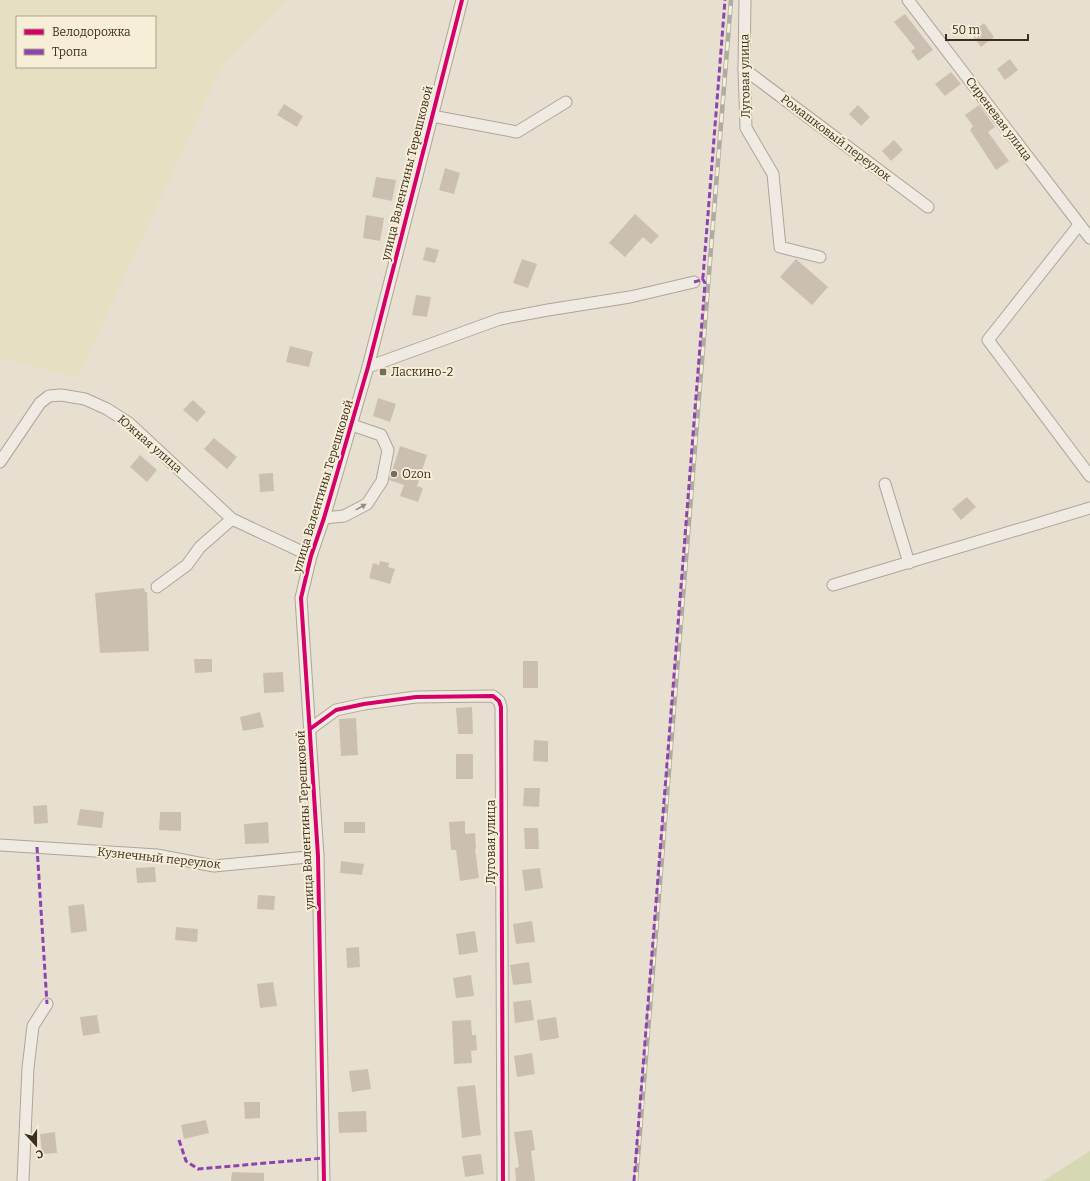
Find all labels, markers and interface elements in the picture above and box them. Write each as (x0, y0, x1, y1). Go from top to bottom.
legend (16, 16, 156, 68)
scale bar (946, 16, 1028, 42)
text: 50 m (952, 23, 981, 37)
text: Велодорожка (52, 25, 131, 39)
street label: Луговая улица (737, 33, 753, 118)
text: Тропа (52, 45, 88, 59)
street label: Сиреневая улица (963, 74, 1035, 164)
street label: улица Валентины Терешковой (378, 84, 436, 263)
street label: Ромашковый переулок (778, 92, 894, 184)
place label: Ласкино-2 (391, 365, 453, 379)
marker: Ласкино-2 (378, 367, 388, 377)
street label: улица Валентины Терешковой (290, 398, 356, 575)
street label: Южная улица (115, 412, 185, 476)
place label: Ozon (402, 467, 432, 481)
marker: Ozon (389, 469, 399, 479)
one-way arrow (355, 503, 367, 510)
street label: улица Валентины Терешковой (293, 730, 317, 911)
street label: Луговая улица (484, 799, 498, 884)
street label: Кузнечный переулок (97, 845, 221, 871)
north arrow (16, 1125, 56, 1165)
text: С (34, 1147, 45, 1161)

